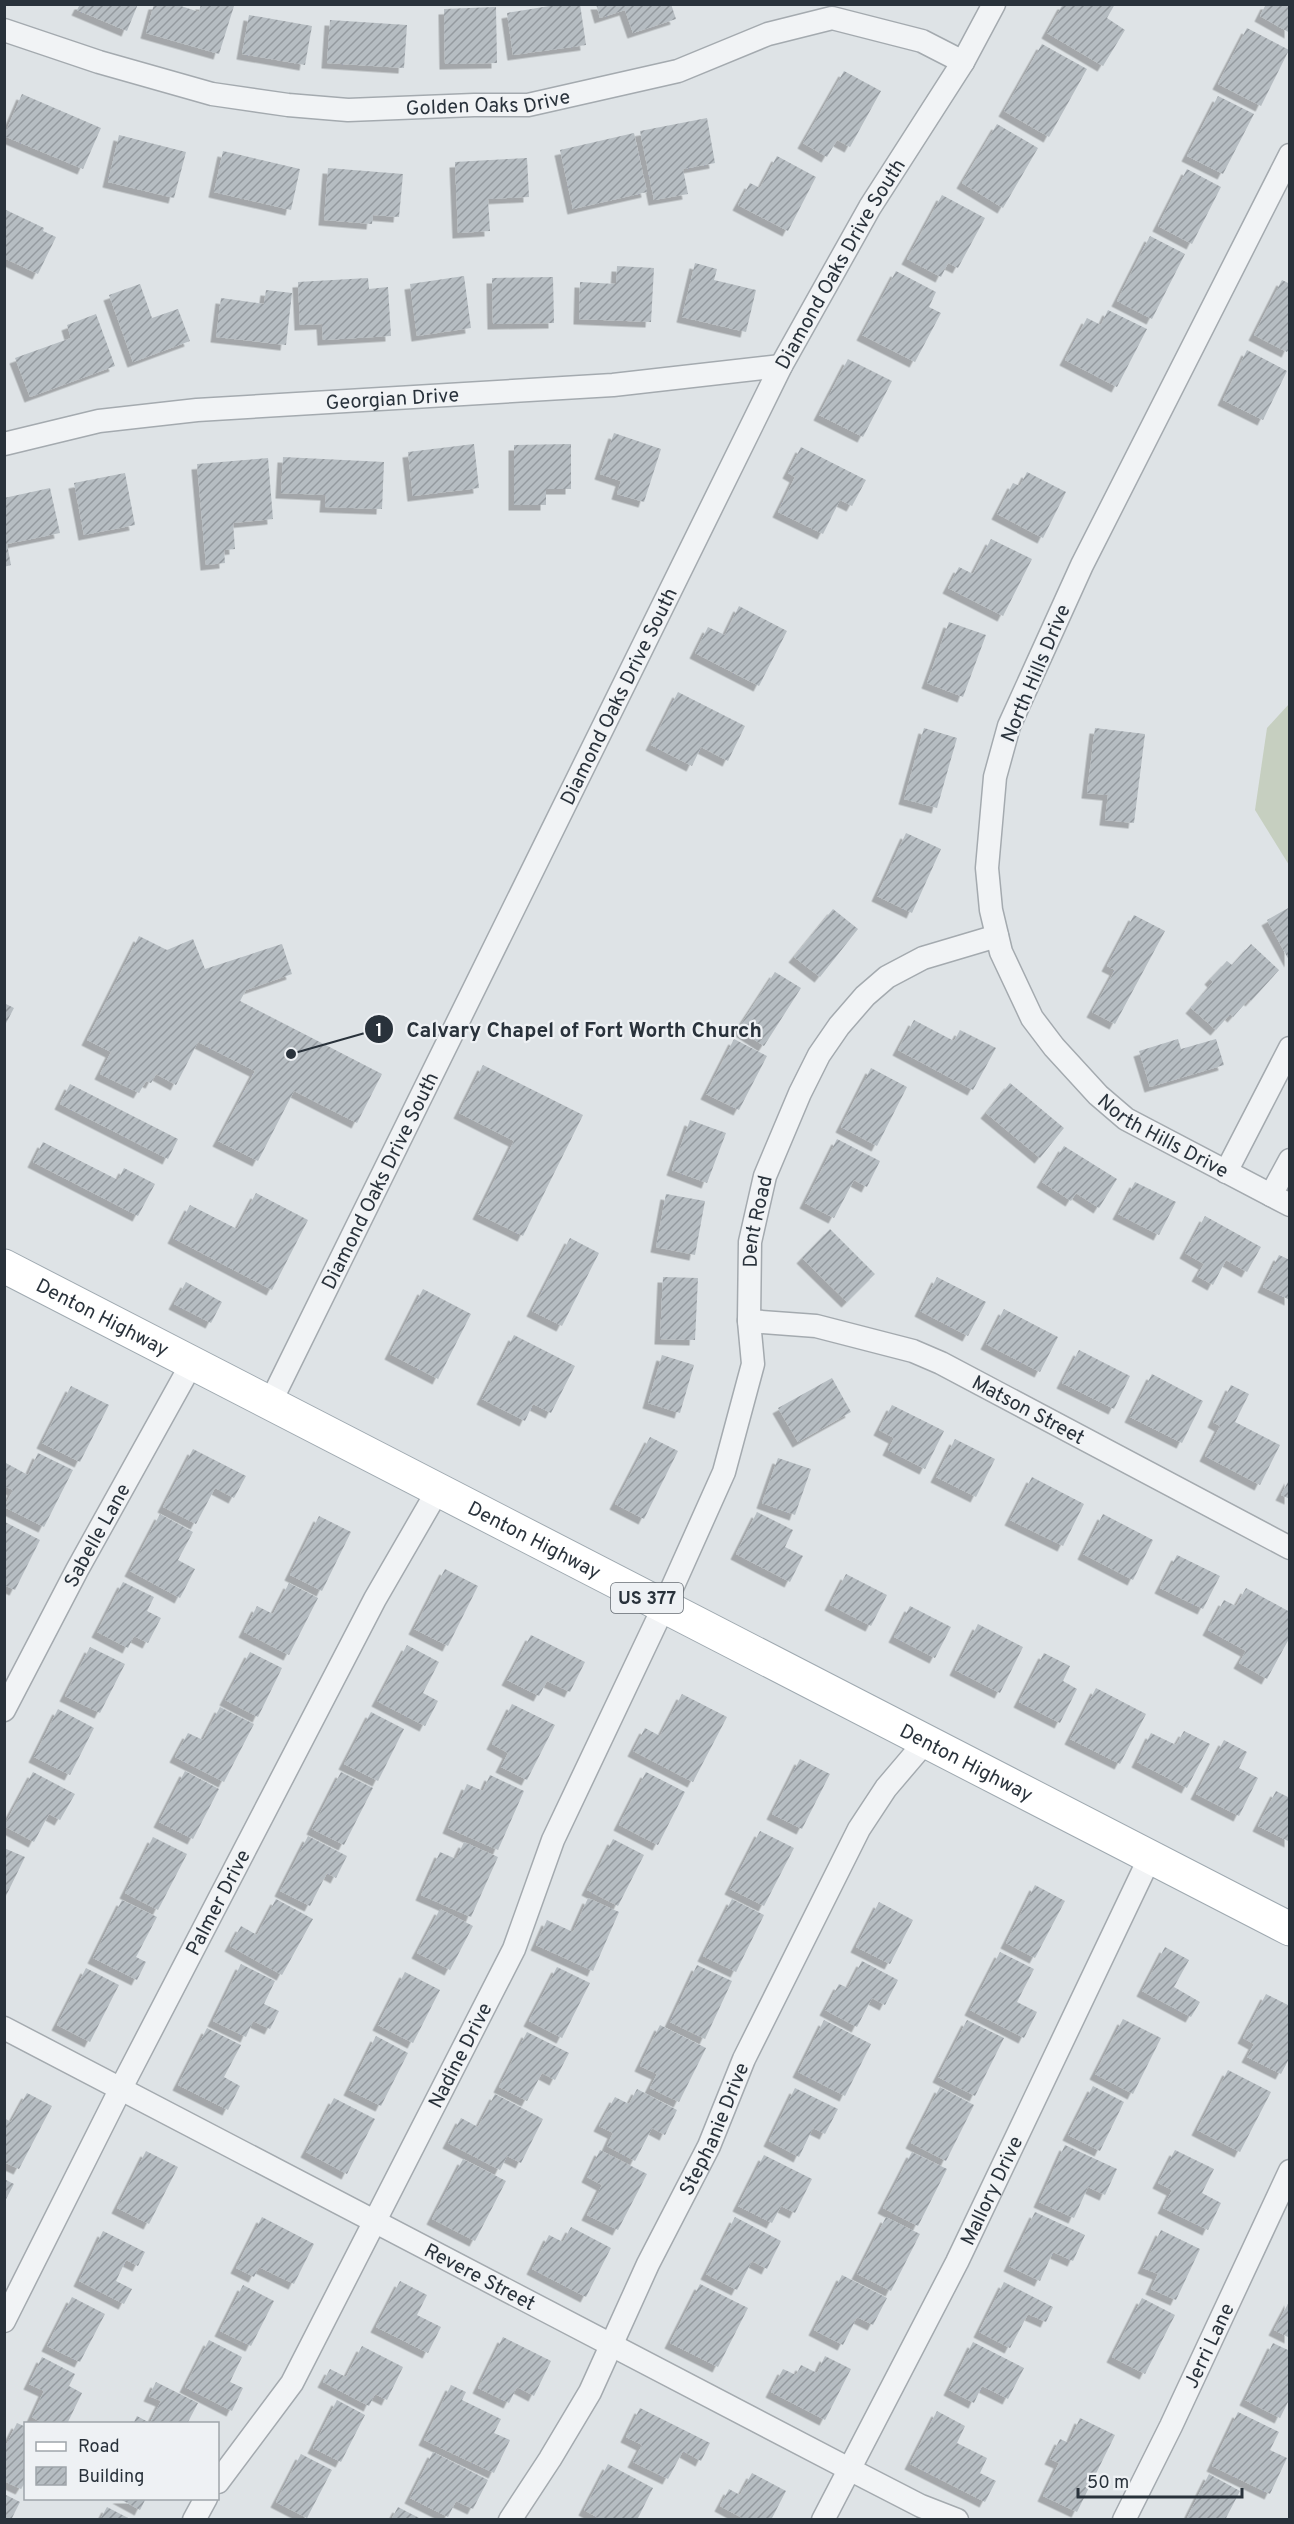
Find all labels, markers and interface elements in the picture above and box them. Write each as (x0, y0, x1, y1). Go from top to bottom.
street label: Golden Oaks Drive (405, 85, 573, 123)
street label: Diamond Oaks Drive South (771, 155, 912, 375)
street label: Georgian Drive (325, 383, 460, 417)
street label: Diamond Oaks Drive South (556, 584, 685, 810)
street label: North Hills Drive (996, 601, 1078, 747)
callout: Calvary Chapel of Fort Worth Church (364, 1010, 773, 1049)
text: Calvary Chapel of Fort Worth Church (406, 1018, 762, 1045)
text: 1 (375, 1020, 383, 1043)
street label: Diamond Oaks Drive South (317, 1068, 446, 1294)
street label: North Hills Drive (1091, 1089, 1232, 1185)
street label: Dent Road (739, 1173, 780, 1268)
street label: Denton Highway (31, 1274, 173, 1364)
street label: Matson Street (967, 1371, 1089, 1452)
street label: Sabelle Lane (59, 1479, 138, 1592)
street label: Denton Highway (463, 1496, 605, 1586)
road number: US 377 (611, 1583, 683, 1613)
street label: Denton Highway (895, 1719, 1037, 1809)
street label: Palmer Drive (181, 1846, 258, 1961)
street label: Nadine Drive (424, 1999, 499, 2113)
street label: Stephanie Drive (675, 2059, 756, 2201)
street label: Mallory Drive (956, 2132, 1030, 2250)
street label: Revere Street (419, 2238, 539, 2318)
street label: Jerri Lane (1179, 2299, 1242, 2393)
legend (24, 2422, 219, 2500)
text: Road (78, 2436, 120, 2459)
scale bar (1078, 2461, 1242, 2499)
text: Building (78, 2466, 144, 2489)
text: 50 m (1087, 2472, 1129, 2495)

